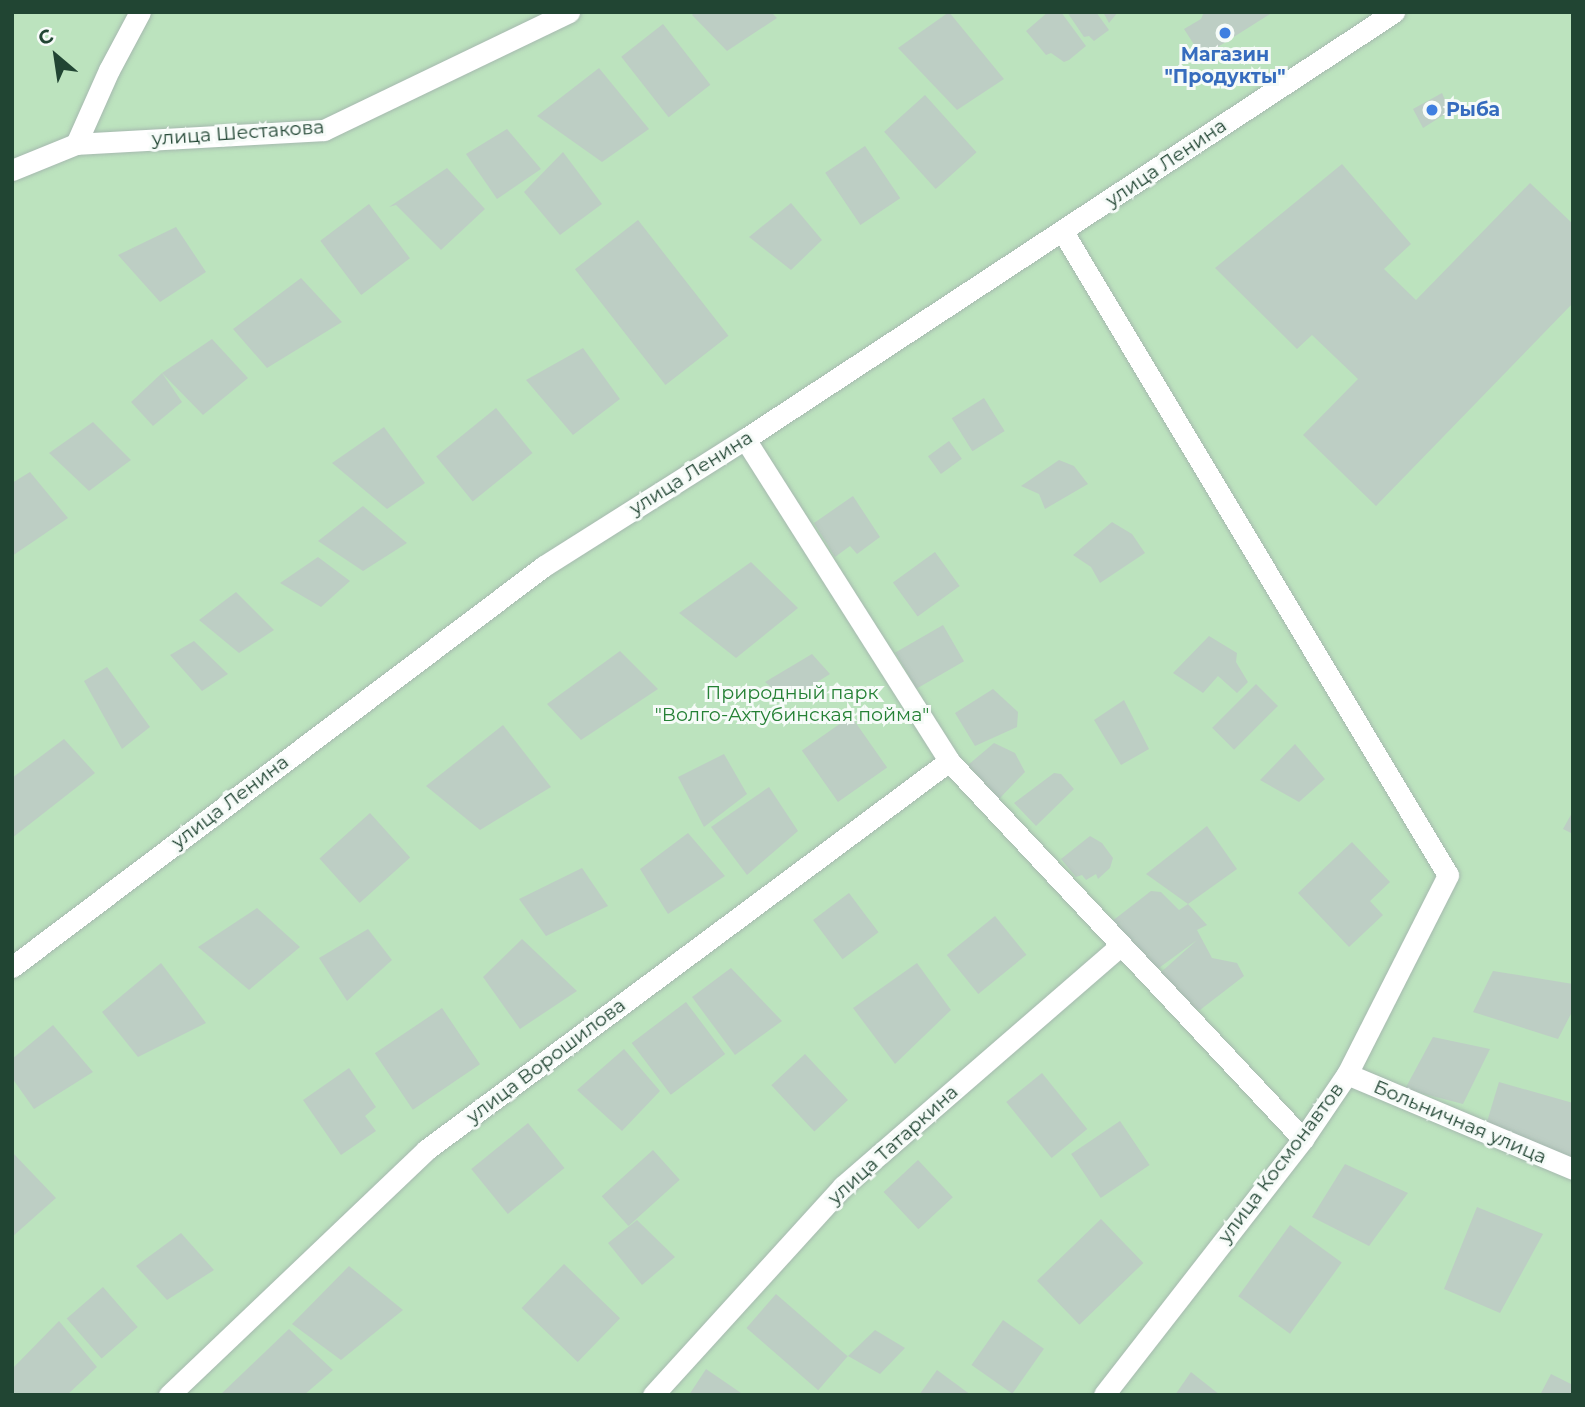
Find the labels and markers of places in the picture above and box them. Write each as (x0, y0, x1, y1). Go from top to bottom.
marker: Магазин "Продукты" (1217, 25, 1233, 41)
place label: Магазин "Продукты" (1164, 44, 1286, 88)
place label: Рыба (1446, 99, 1500, 121)
marker: Рыба (1424, 102, 1440, 118)

